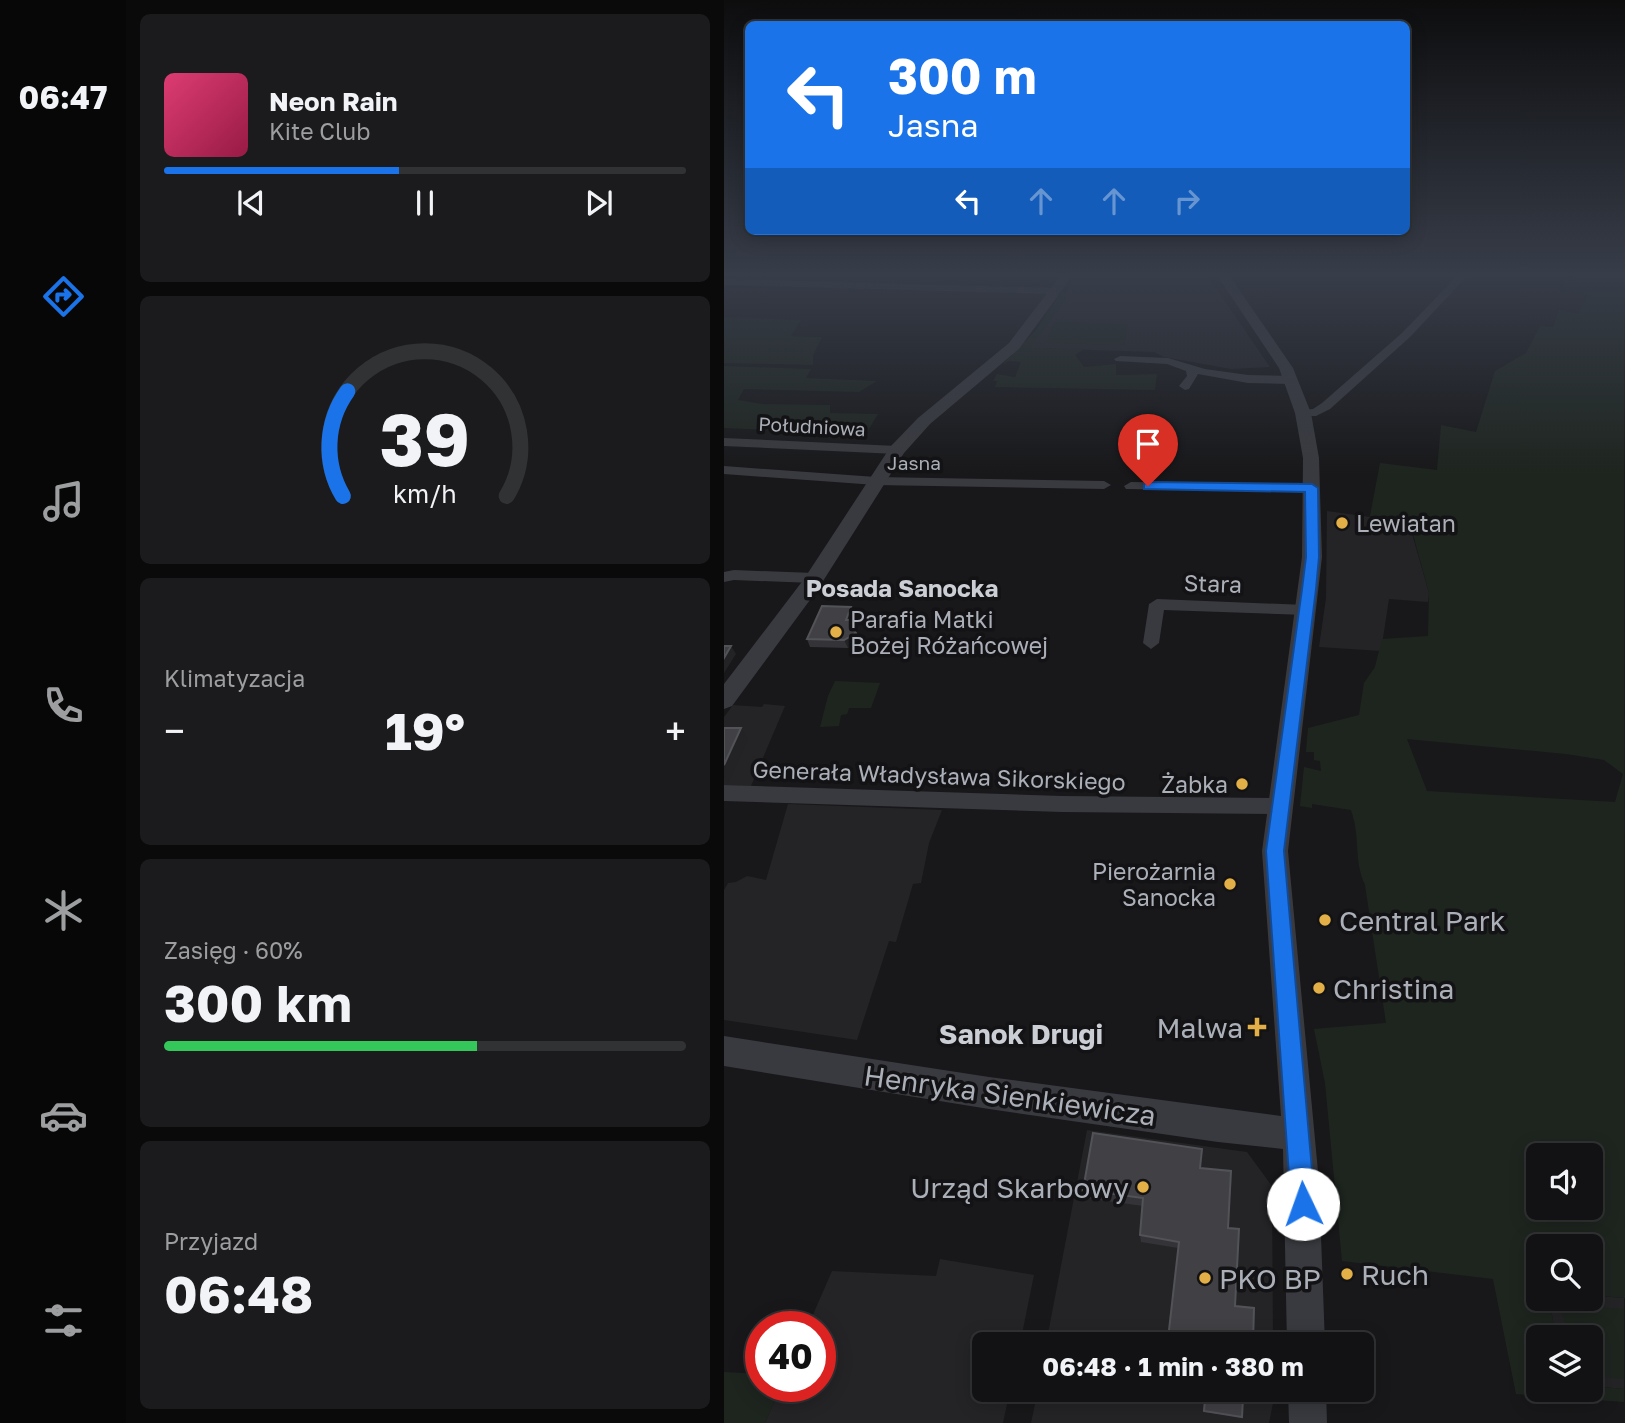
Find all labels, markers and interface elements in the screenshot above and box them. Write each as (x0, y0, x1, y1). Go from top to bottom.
text: 300 m (888, 46, 1037, 105)
icon: left (773, 49, 864, 140)
text: 06:47 (19, 78, 107, 116)
text: Neon Rain (269, 86, 398, 117)
text: Jasna (888, 106, 979, 144)
text: Kite Club (269, 117, 370, 145)
icon: left (949, 182, 987, 220)
icon: ahead (1022, 182, 1060, 220)
icon: ahead (1095, 182, 1133, 220)
icon: right (1168, 182, 1206, 220)
icon: previous (232, 184, 270, 222)
icon: pause (406, 184, 444, 222)
icon: next (580, 184, 618, 222)
icon: directions (39, 272, 88, 321)
text: 39 (380, 395, 470, 482)
street label: Południowa (758, 412, 866, 440)
pin (1118, 414, 1178, 486)
icon: arrive (1129, 425, 1167, 463)
street label: Jasna (887, 451, 941, 474)
icon: music (39, 477, 88, 526)
text: km/h (393, 477, 457, 508)
place label: Lewiatan (1356, 509, 1456, 537)
marker: Lewiatan (1334, 515, 1350, 531)
street label: Stara (1183, 568, 1243, 598)
district label: Posada Sanocka (806, 573, 998, 602)
place label: Parafia Matki Bożej Różańcowej (850, 605, 1048, 659)
marker: Parafia Matki Bożej Różańcowej (828, 624, 844, 640)
text: Klimatyzacja (164, 664, 305, 692)
icon: phone (39, 681, 88, 730)
text: 19° (385, 699, 465, 761)
text: − (164, 708, 185, 753)
text: + (665, 708, 686, 753)
street label: Generała Władysława Sikorskiego (752, 754, 1126, 796)
place label: Żabka (1161, 770, 1228, 798)
marker: Żabka (1234, 776, 1250, 792)
place label: Pierożarnia Sanocka (1092, 857, 1216, 911)
marker: Pierożarnia Sanocka (1222, 876, 1238, 892)
icon: climate (39, 886, 88, 935)
place label: Central Park (1339, 904, 1506, 937)
marker: Central Park (1317, 912, 1333, 928)
text: Zasięg · 60% (164, 936, 303, 964)
text: 300 km (164, 971, 352, 1033)
place label: Christina (1333, 972, 1454, 1005)
marker: Christina (1311, 980, 1327, 996)
place label: Malwa (1156, 1011, 1243, 1044)
district label: Sanok Drugi (939, 1017, 1103, 1050)
marker: Malwa (1249, 1019, 1265, 1035)
street label: Henryka Sienkiewicza (862, 1058, 1158, 1132)
icon: car (39, 1091, 88, 1140)
map controls (1526, 1143, 1603, 1402)
button: sound (1526, 1143, 1603, 1220)
position arrow (1266, 1167, 1340, 1241)
place label: Urząd Skarbowy (910, 1171, 1129, 1204)
marker: Urząd Skarbowy (1135, 1179, 1151, 1195)
text: Przyjazd (164, 1227, 258, 1255)
button: search (1526, 1234, 1603, 1311)
place label: Ruch (1361, 1258, 1429, 1291)
text: 06:48 (164, 1262, 313, 1324)
place label: PKO BP (1219, 1262, 1321, 1295)
marker: Ruch (1339, 1266, 1355, 1282)
marker: PKO BP (1197, 1270, 1213, 1286)
icon: filters (39, 1296, 88, 1345)
speed limit sign: 40 (745, 1311, 836, 1402)
button: layers (1526, 1325, 1603, 1402)
text: 06:48 · 1 min · 380 m (1042, 1351, 1304, 1382)

